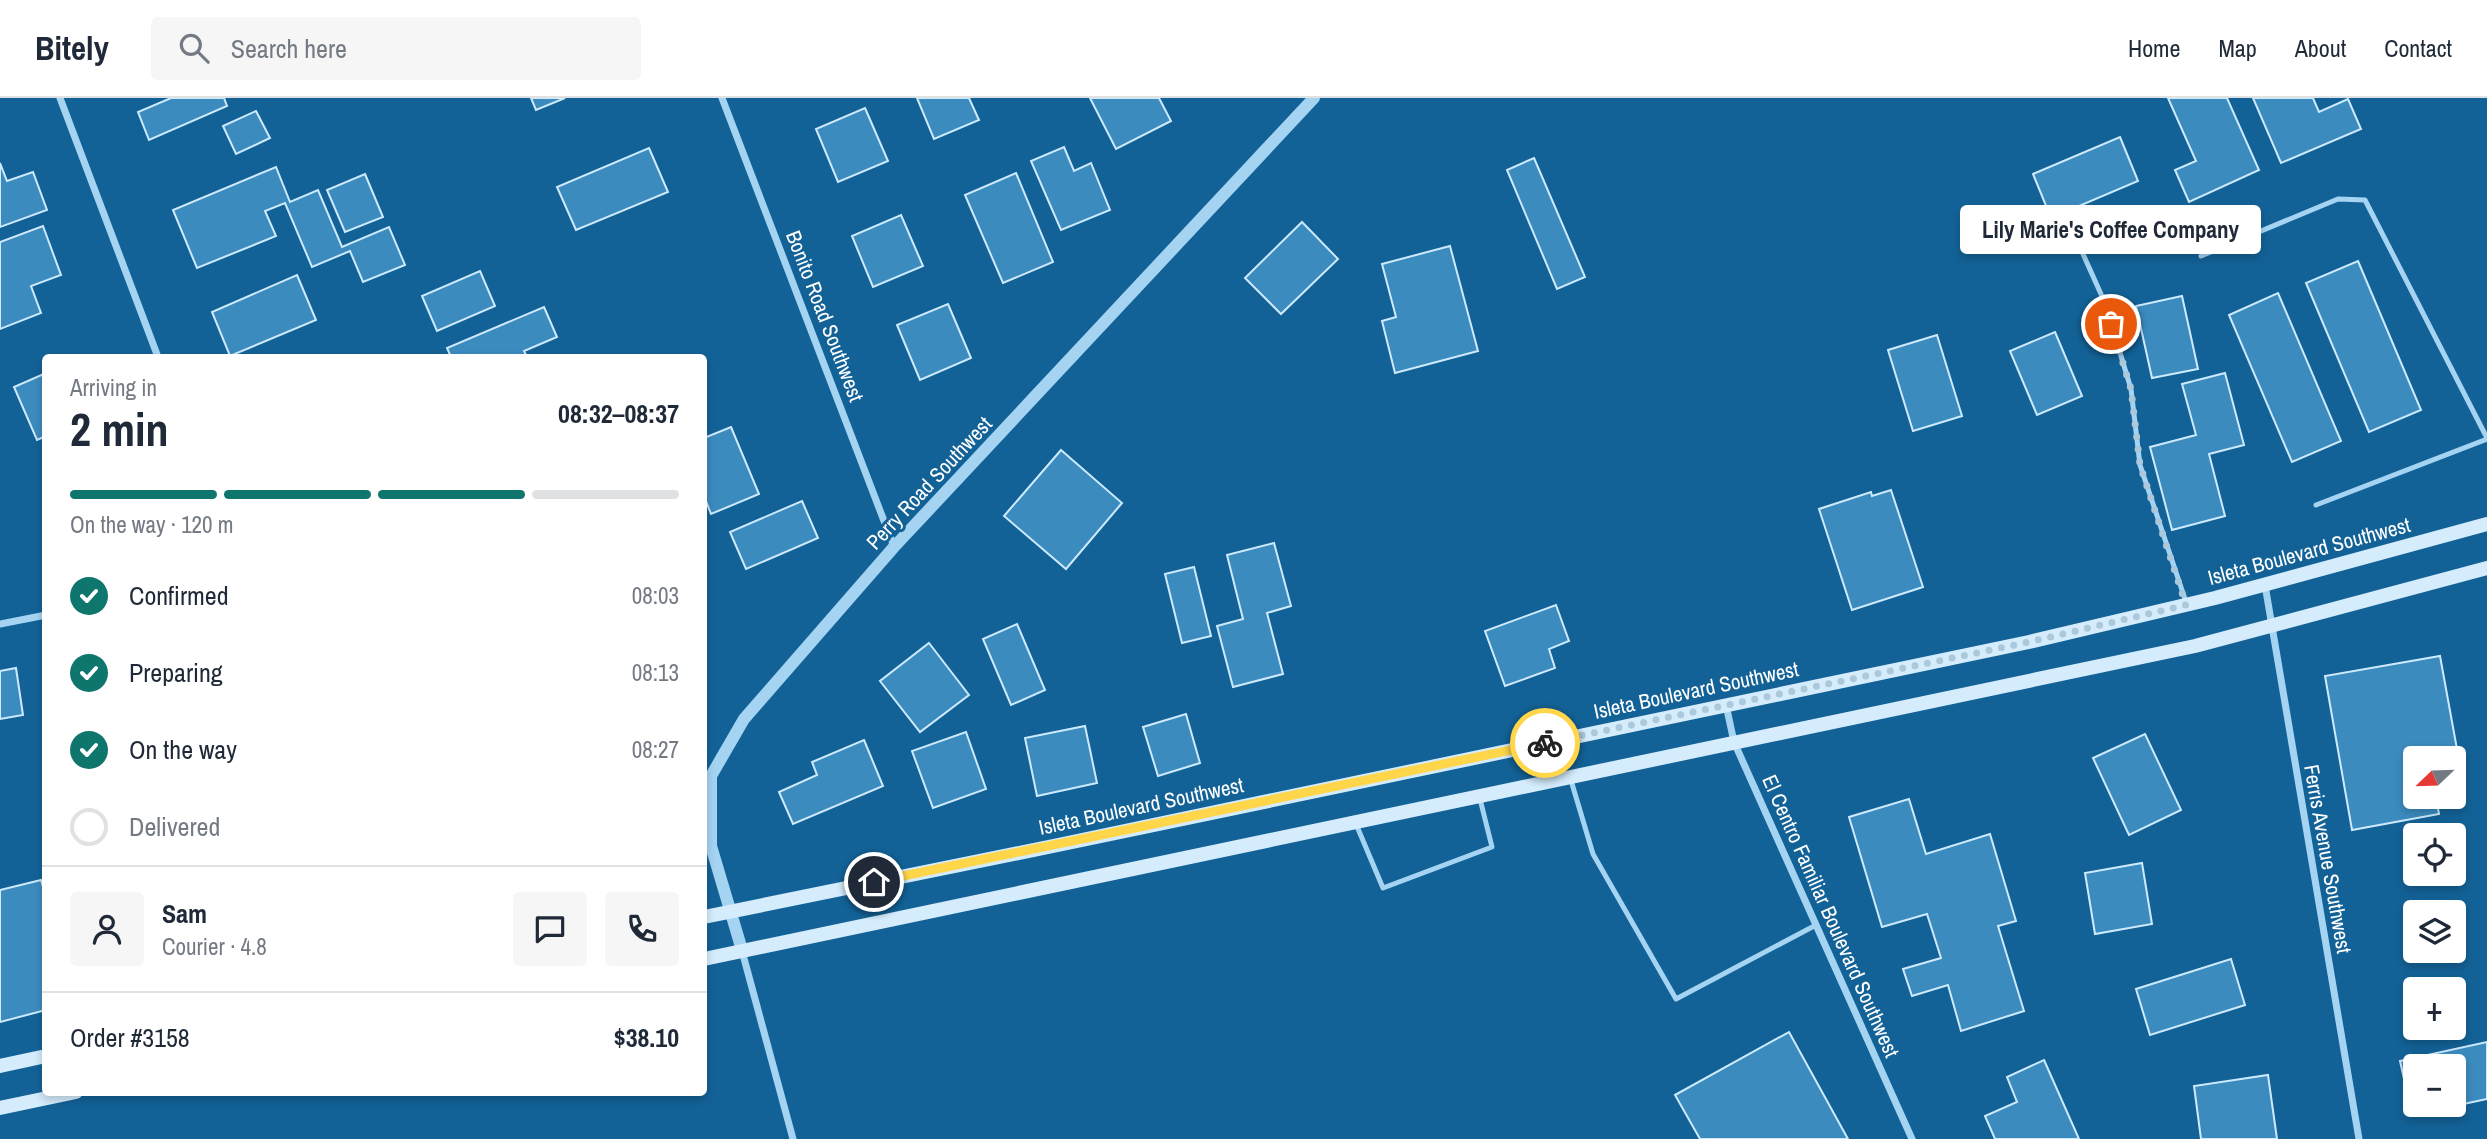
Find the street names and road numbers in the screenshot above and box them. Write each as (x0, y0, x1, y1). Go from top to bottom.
street label: Bonito Road Southwest (779, 226, 871, 406)
street label: Perry Road Southwest (860, 410, 998, 556)
street label: Isleta Boulevard Southwest (2204, 510, 2414, 592)
street label: Isleta Boulevard Southwest (1591, 654, 1801, 726)
street label: Ferris Avenue Southwest (2297, 762, 2359, 956)
street label: Isleta Boulevard Southwest (1036, 770, 1246, 842)
street label: El Centro Familiar Boulevard Southwest (1755, 770, 1907, 1062)

